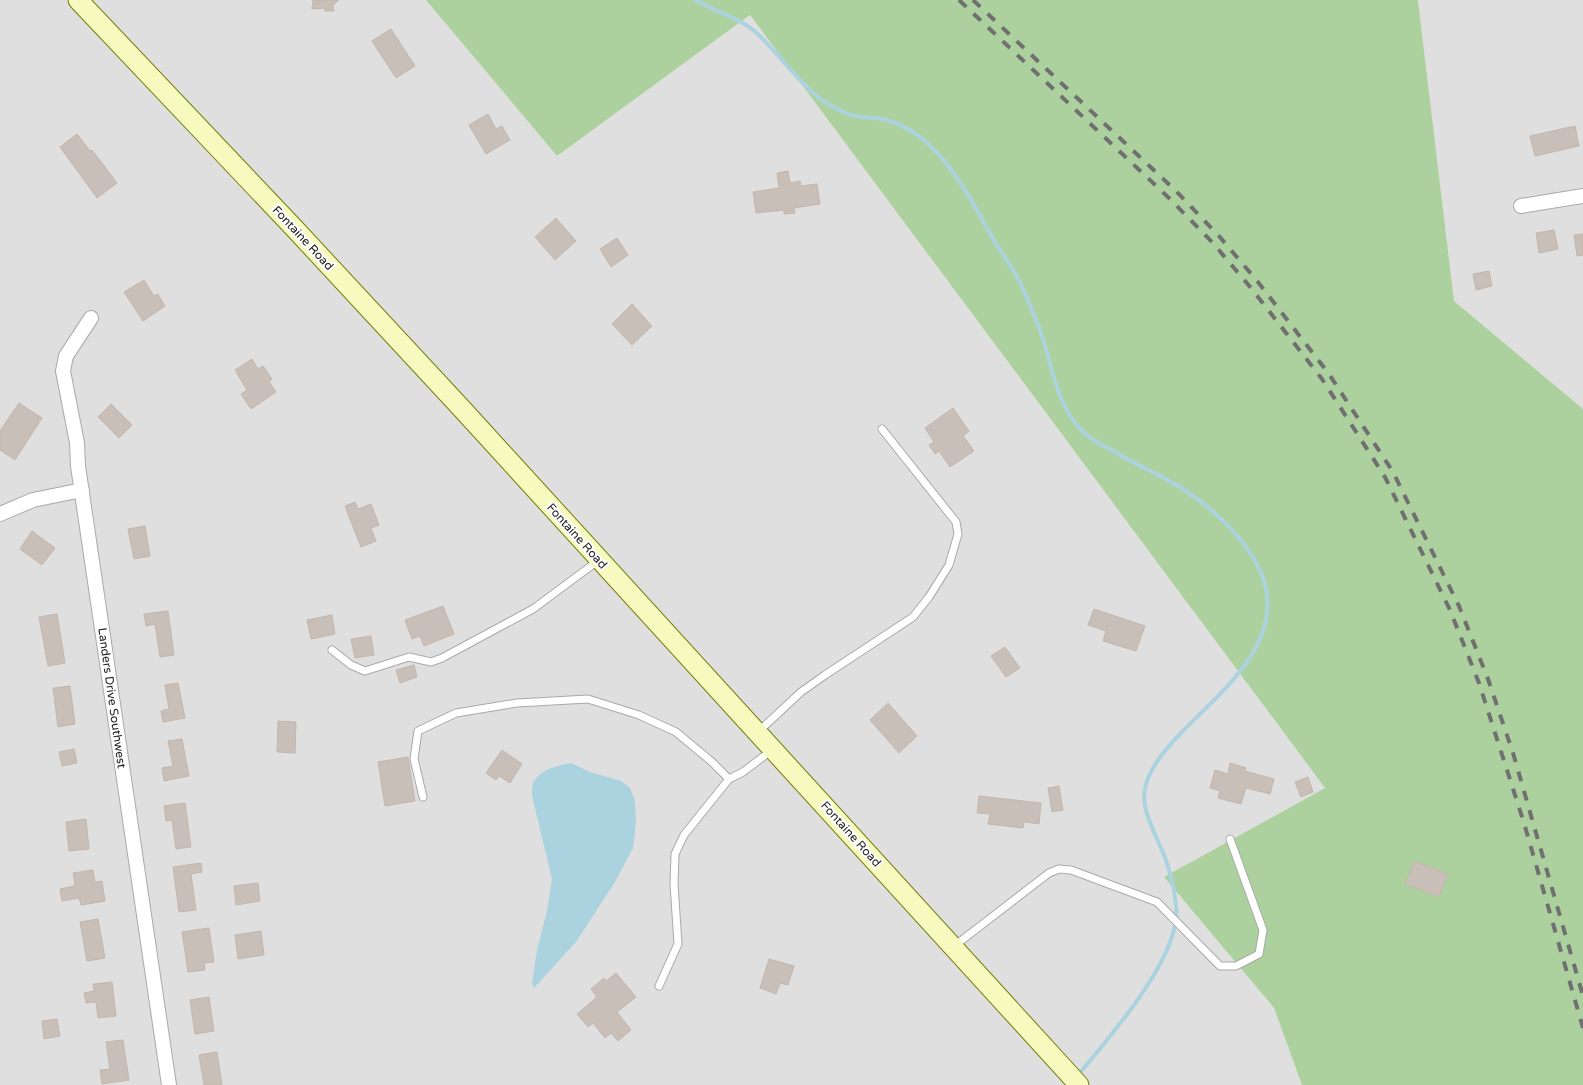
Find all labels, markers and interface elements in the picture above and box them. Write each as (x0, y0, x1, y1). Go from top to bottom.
street label: Fontaine Road (270, 203, 336, 273)
street label: Fontaine Road (544, 500, 610, 572)
street label: Landers Drive Southwest (95, 627, 129, 770)
street label: Fontaine Road (818, 798, 884, 870)

